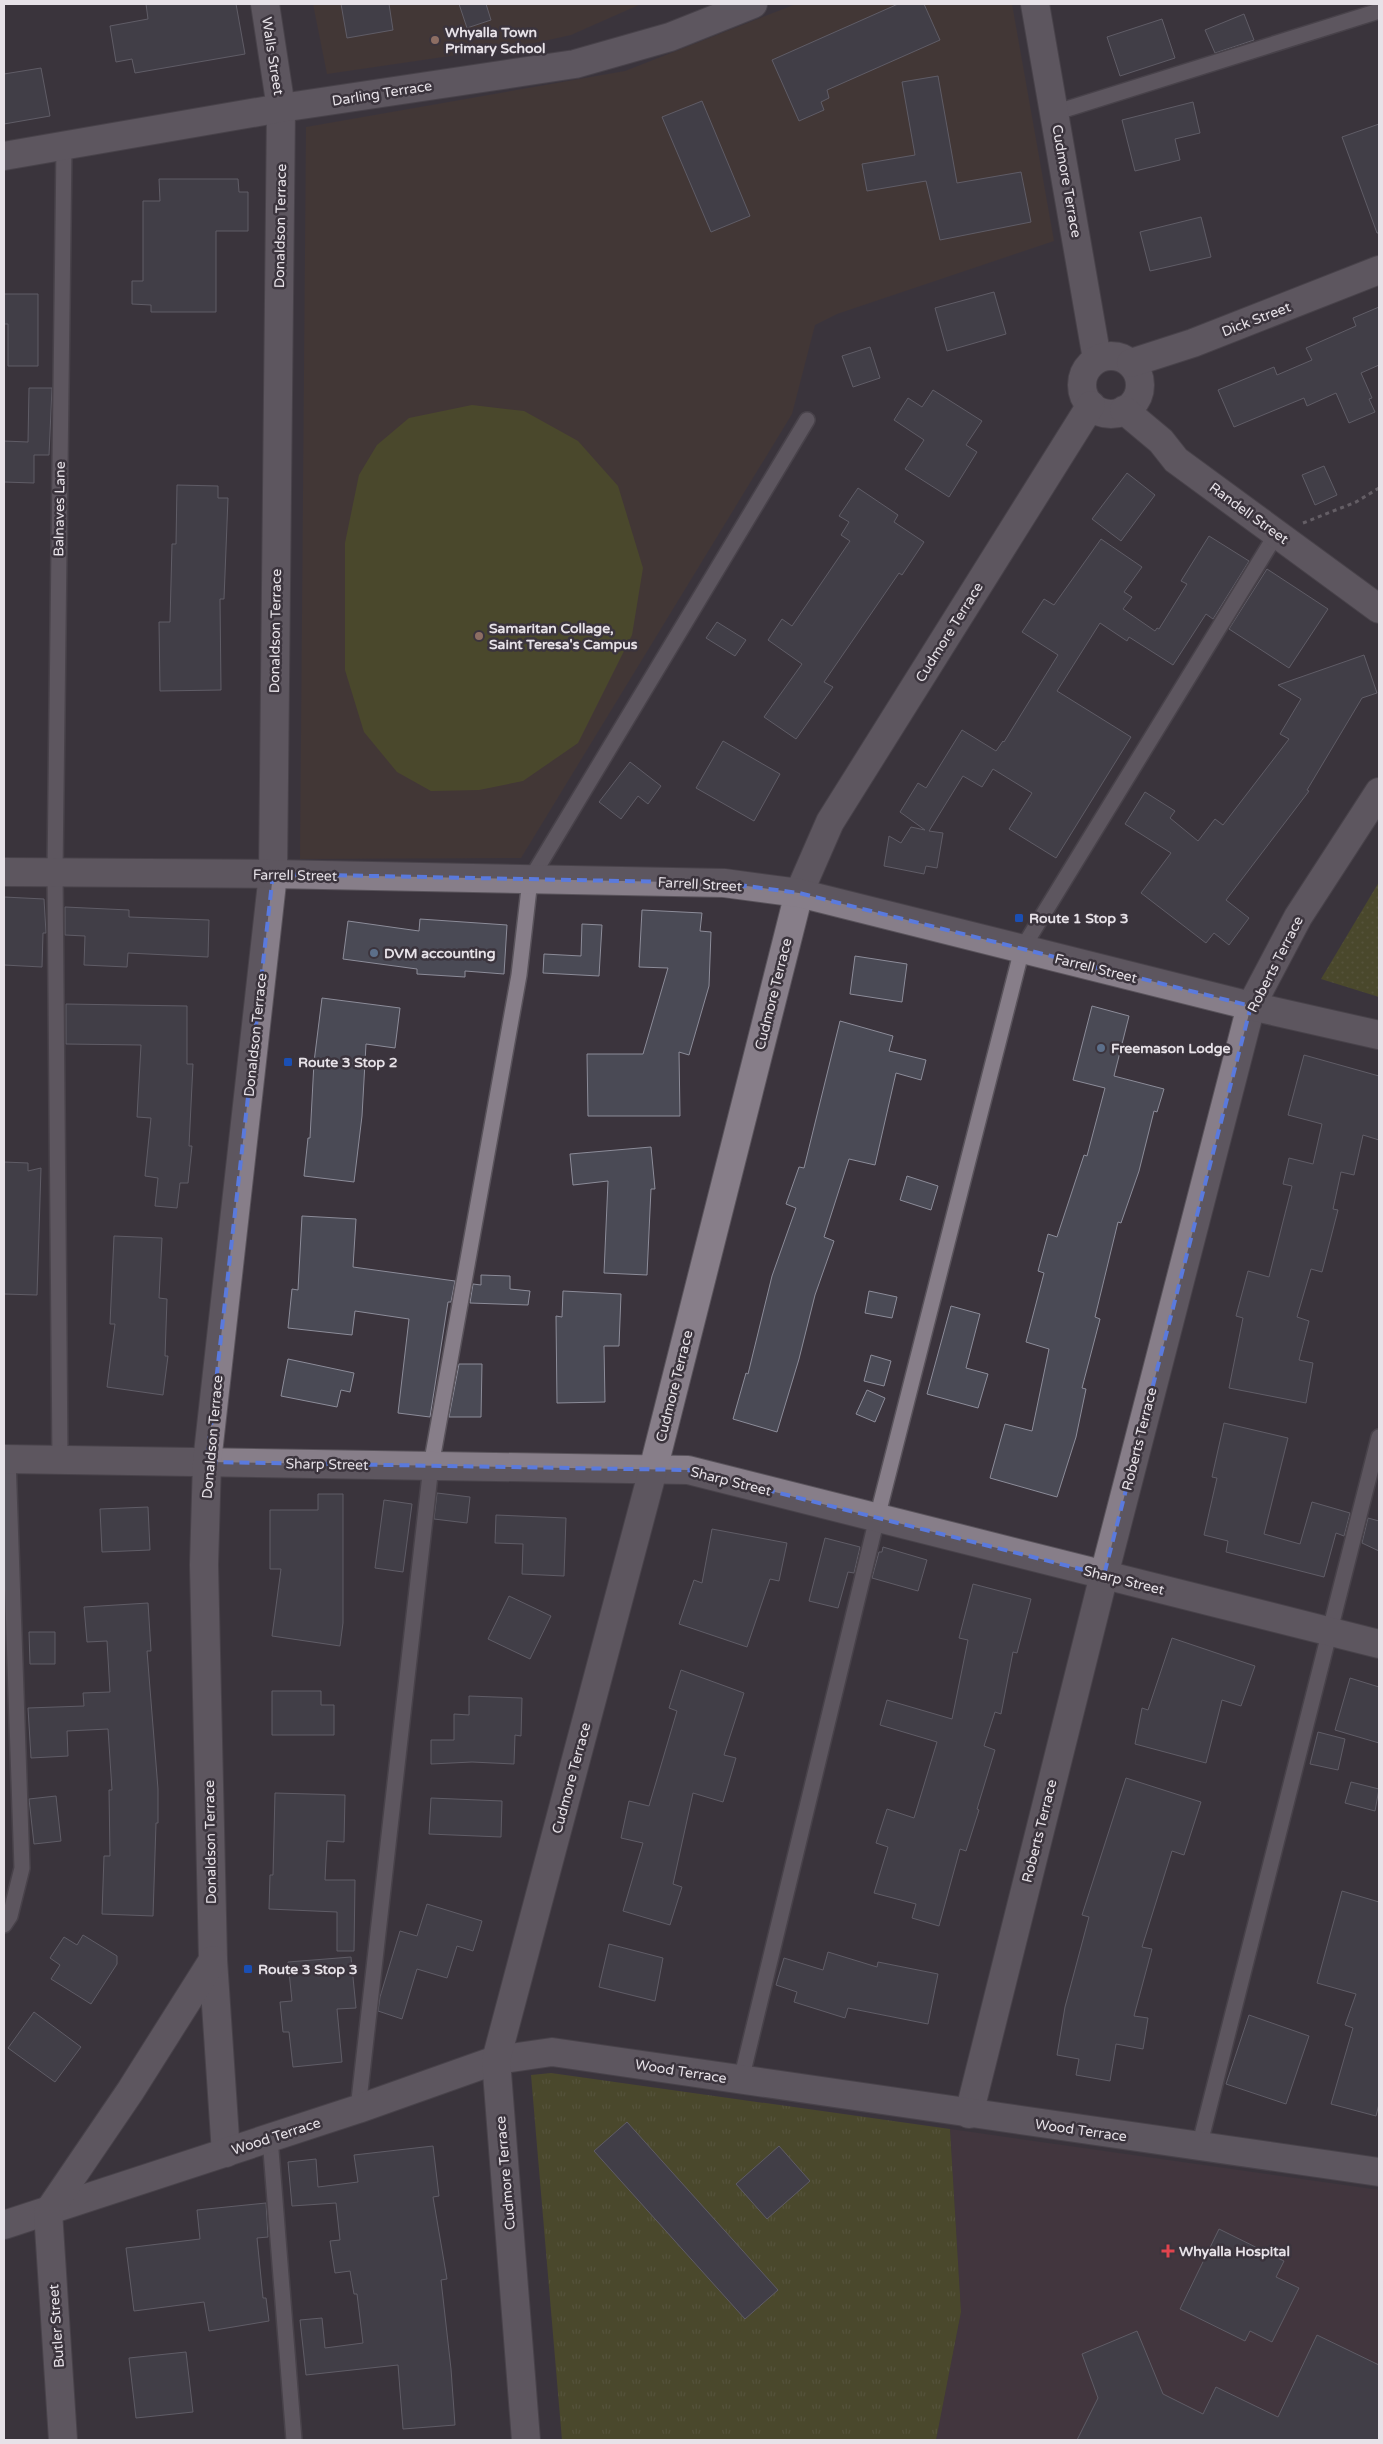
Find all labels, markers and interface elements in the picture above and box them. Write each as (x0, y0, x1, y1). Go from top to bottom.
street label: Walls Street (258, 16, 287, 97)
place label: Whyalla Town Primary School (445, 24, 546, 57)
marker: Whyalla Town Primary School (429, 34, 441, 46)
street label: Darling Terrace (331, 77, 433, 110)
street label: Cudmore Terrace (1048, 123, 1085, 239)
street label: Donaldson Terrace (271, 164, 290, 288)
street label: Dick Street (1219, 298, 1294, 340)
street label: Balnaves Lane (50, 461, 69, 557)
street label: Randell Street (1206, 479, 1292, 548)
street label: Donaldson Terrace (266, 569, 285, 693)
street label: Cudmore Terrace (912, 579, 987, 685)
place label: Samaritan Collage, Saint Teresa's Campus (489, 620, 638, 653)
marker: Samaritan Collage, Saint Teresa's Campus (473, 630, 485, 642)
street label: Farrell Street (253, 866, 338, 885)
street label: Farrell Street (657, 874, 743, 895)
place label: Route 1 Stop 3 (1029, 910, 1129, 927)
marker: Route 1 Stop 3 (1013, 912, 1025, 924)
street label: Roberts Terrace (1244, 913, 1307, 1015)
street label: Cudmore Terrace (751, 936, 796, 1052)
place label: DVM accounting (384, 945, 496, 962)
marker: DVM accounting (368, 947, 380, 959)
street label: Farrell Street (1053, 950, 1139, 987)
street label: Donaldson Terrace (241, 972, 270, 1098)
place label: Freemason Lodge (1111, 1040, 1230, 1057)
marker: Freemason Lodge (1095, 1042, 1107, 1054)
place label: Route 3 Stop 2 (298, 1054, 398, 1071)
marker: Route 3 Stop 2 (282, 1056, 294, 1068)
street label: Cudmore Terrace (652, 1328, 697, 1444)
street label: Donaldson Terrace (199, 1374, 226, 1500)
street label: Roberts Terrace (1118, 1386, 1161, 1493)
street label: Sharp Street (285, 1455, 369, 1474)
street label: Sharp Street (689, 1463, 774, 1500)
street label: Sharp Street (1082, 1562, 1167, 1599)
street label: Cudmore Terrace (548, 1721, 595, 1836)
street label: Roberts Terrace (1018, 1778, 1061, 1885)
street label: Donaldson Terrace (201, 1780, 220, 1904)
place label: Route 3 Stop 3 (258, 1961, 358, 1978)
marker: Route 3 Stop 3 (242, 1963, 254, 1975)
street label: Wood Terrace (634, 2056, 728, 2087)
street label: Wood Terrace (230, 2114, 323, 2159)
street label: Cudmore Terrace (492, 2115, 519, 2231)
street label: Wood Terrace (1034, 2116, 1128, 2145)
place label: Whyalla Hospital (1179, 2243, 1290, 2260)
marker: Whyalla Hospital (1161, 2244, 1175, 2258)
street label: Butler Street (45, 2283, 68, 2368)

